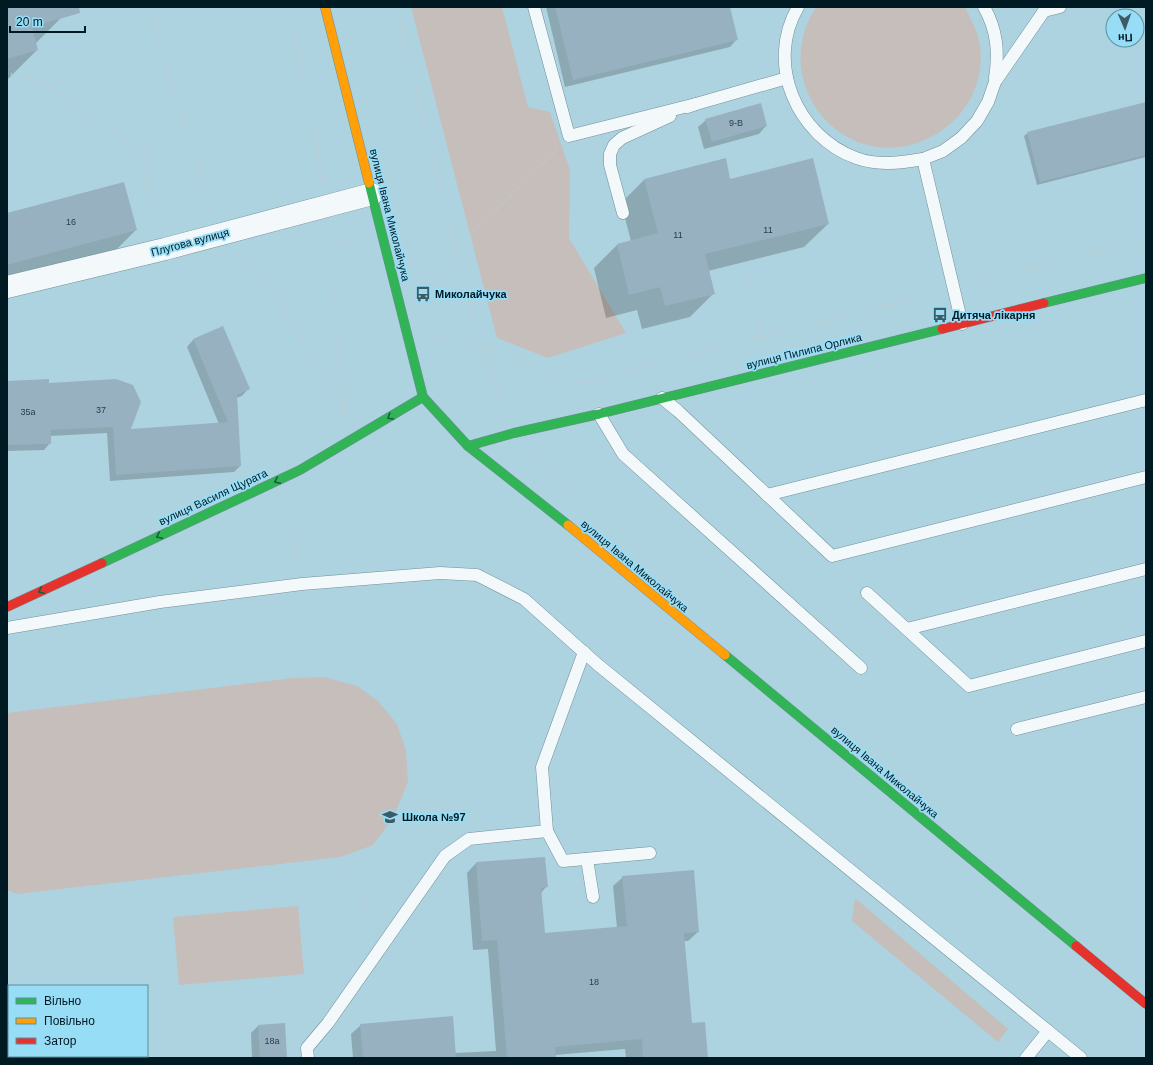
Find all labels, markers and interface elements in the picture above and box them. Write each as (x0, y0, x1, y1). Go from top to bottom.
scale bar (10, 8, 85, 34)
north arrow (1105, 8, 1145, 48)
text: 20 m (16, 15, 43, 29)
text: Пн (1118, 32, 1133, 44)
house number: 9-В (729, 118, 743, 128)
street label: вулиця Івана Миколайчука (368, 148, 412, 283)
house number: 16 (66, 217, 76, 227)
house number: 11 (763, 225, 773, 235)
street label: Плугова вулиця (150, 226, 230, 258)
house number: 11 (673, 230, 683, 240)
bus stop icon: Миколайчука (414, 285, 432, 303)
place label: Миколайчука (435, 288, 508, 300)
bus stop icon: Дитяча лікарня (931, 306, 949, 324)
place label: Дитяча лікарня (952, 309, 1035, 321)
street label: вулиця Пилипа Орлика (745, 331, 864, 371)
house number: 37 (96, 405, 106, 415)
house number: 35а (20, 407, 36, 417)
one-way arrow (387, 412, 394, 420)
street label: вулиця Василя Щурата (157, 466, 270, 527)
one-way arrow (274, 476, 281, 484)
street label: вулиця Івана Миколайчука (579, 518, 692, 615)
one-way arrow (156, 531, 163, 539)
one-way arrow (38, 586, 46, 594)
street label: вулиця Івана Миколайчука (829, 724, 942, 821)
school or university icon: Школа №97 (381, 808, 399, 826)
place label: Школа №97 (402, 811, 466, 823)
house number: 18 (589, 977, 599, 987)
legend (8, 985, 148, 1057)
text: Вільно (44, 994, 82, 1008)
text: Повільно (44, 1014, 95, 1028)
text: Затор (44, 1034, 77, 1048)
house number: 18а (264, 1036, 280, 1046)

